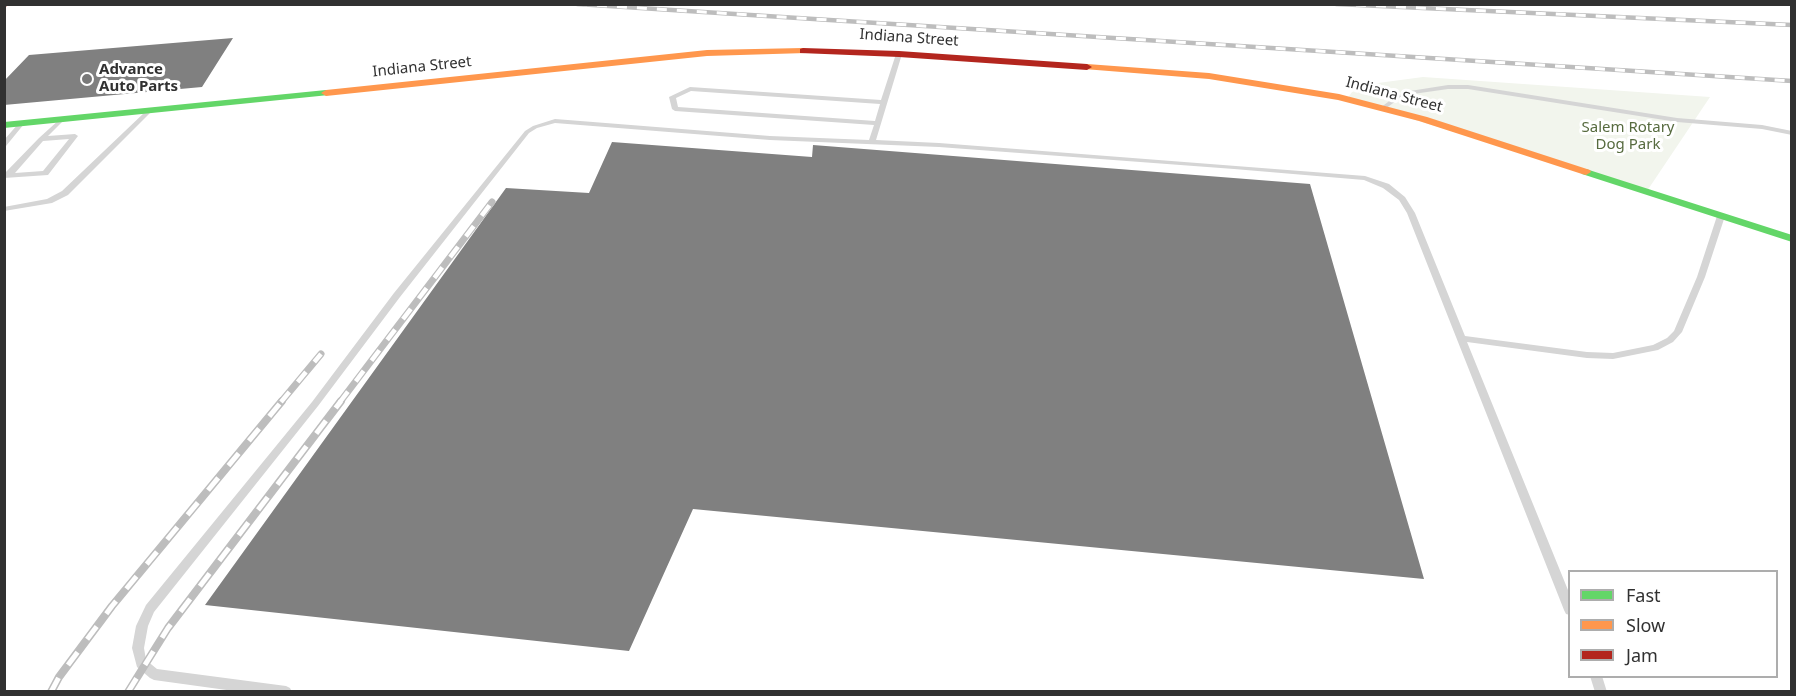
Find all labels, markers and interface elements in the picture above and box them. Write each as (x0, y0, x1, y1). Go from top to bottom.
street label: Indiana Street (859, 26, 959, 50)
street label: Indiana Street (372, 53, 472, 81)
place label: Advance Auto Parts (99, 61, 178, 96)
marker: Advance Auto Parts (80, 72, 94, 86)
street label: Indiana Street (1344, 73, 1444, 117)
park label: Salem Rotary Dog Park (1582, 119, 1674, 154)
legend (1568, 570, 1778, 678)
text: Fast (1626, 583, 1661, 607)
text: Slow (1626, 613, 1665, 637)
text: Jam (1626, 643, 1658, 667)

